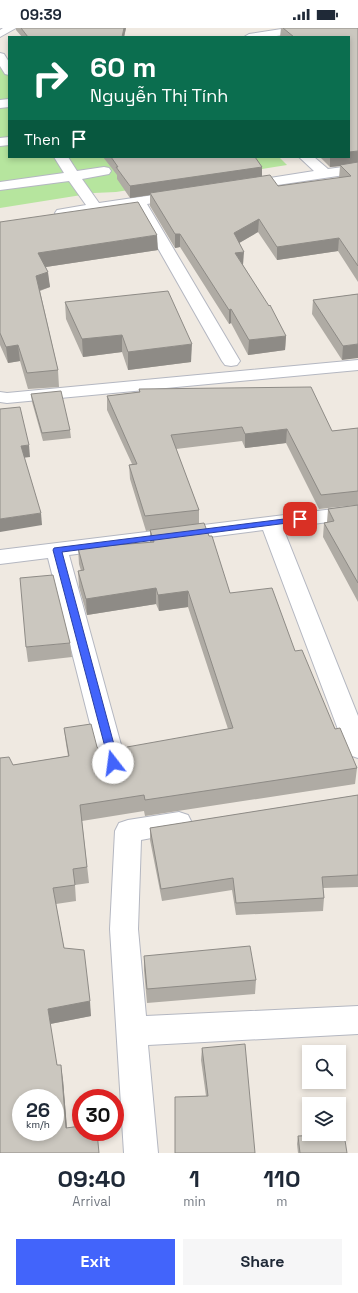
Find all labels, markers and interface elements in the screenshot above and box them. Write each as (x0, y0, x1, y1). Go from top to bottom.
text: 09:39 (20, 5, 62, 24)
text: 60 m (90, 49, 156, 85)
icon: right (24, 52, 76, 104)
text: Nguyễn Thị Tính (90, 84, 228, 107)
icon: arrive (68, 128, 90, 150)
text: Then (24, 130, 60, 149)
pin (283, 502, 317, 536)
icon: arrive (289, 508, 311, 530)
position arrow (92, 742, 134, 784)
map controls (302, 1045, 346, 1141)
button: search (302, 1045, 346, 1089)
speed limit sign: 30 (72, 1089, 124, 1141)
text: 26 (26, 1097, 50, 1123)
button: layers (302, 1097, 346, 1141)
text: km/h (26, 1118, 50, 1131)
text: 09:40 (58, 1163, 126, 1194)
text: 1 (189, 1163, 200, 1194)
text: 110 (263, 1163, 300, 1194)
text: Arrival (72, 1193, 111, 1210)
text: min (183, 1193, 206, 1210)
text: m (276, 1193, 287, 1210)
button: Exit (16, 1239, 175, 1285)
button: Share (183, 1239, 342, 1285)

